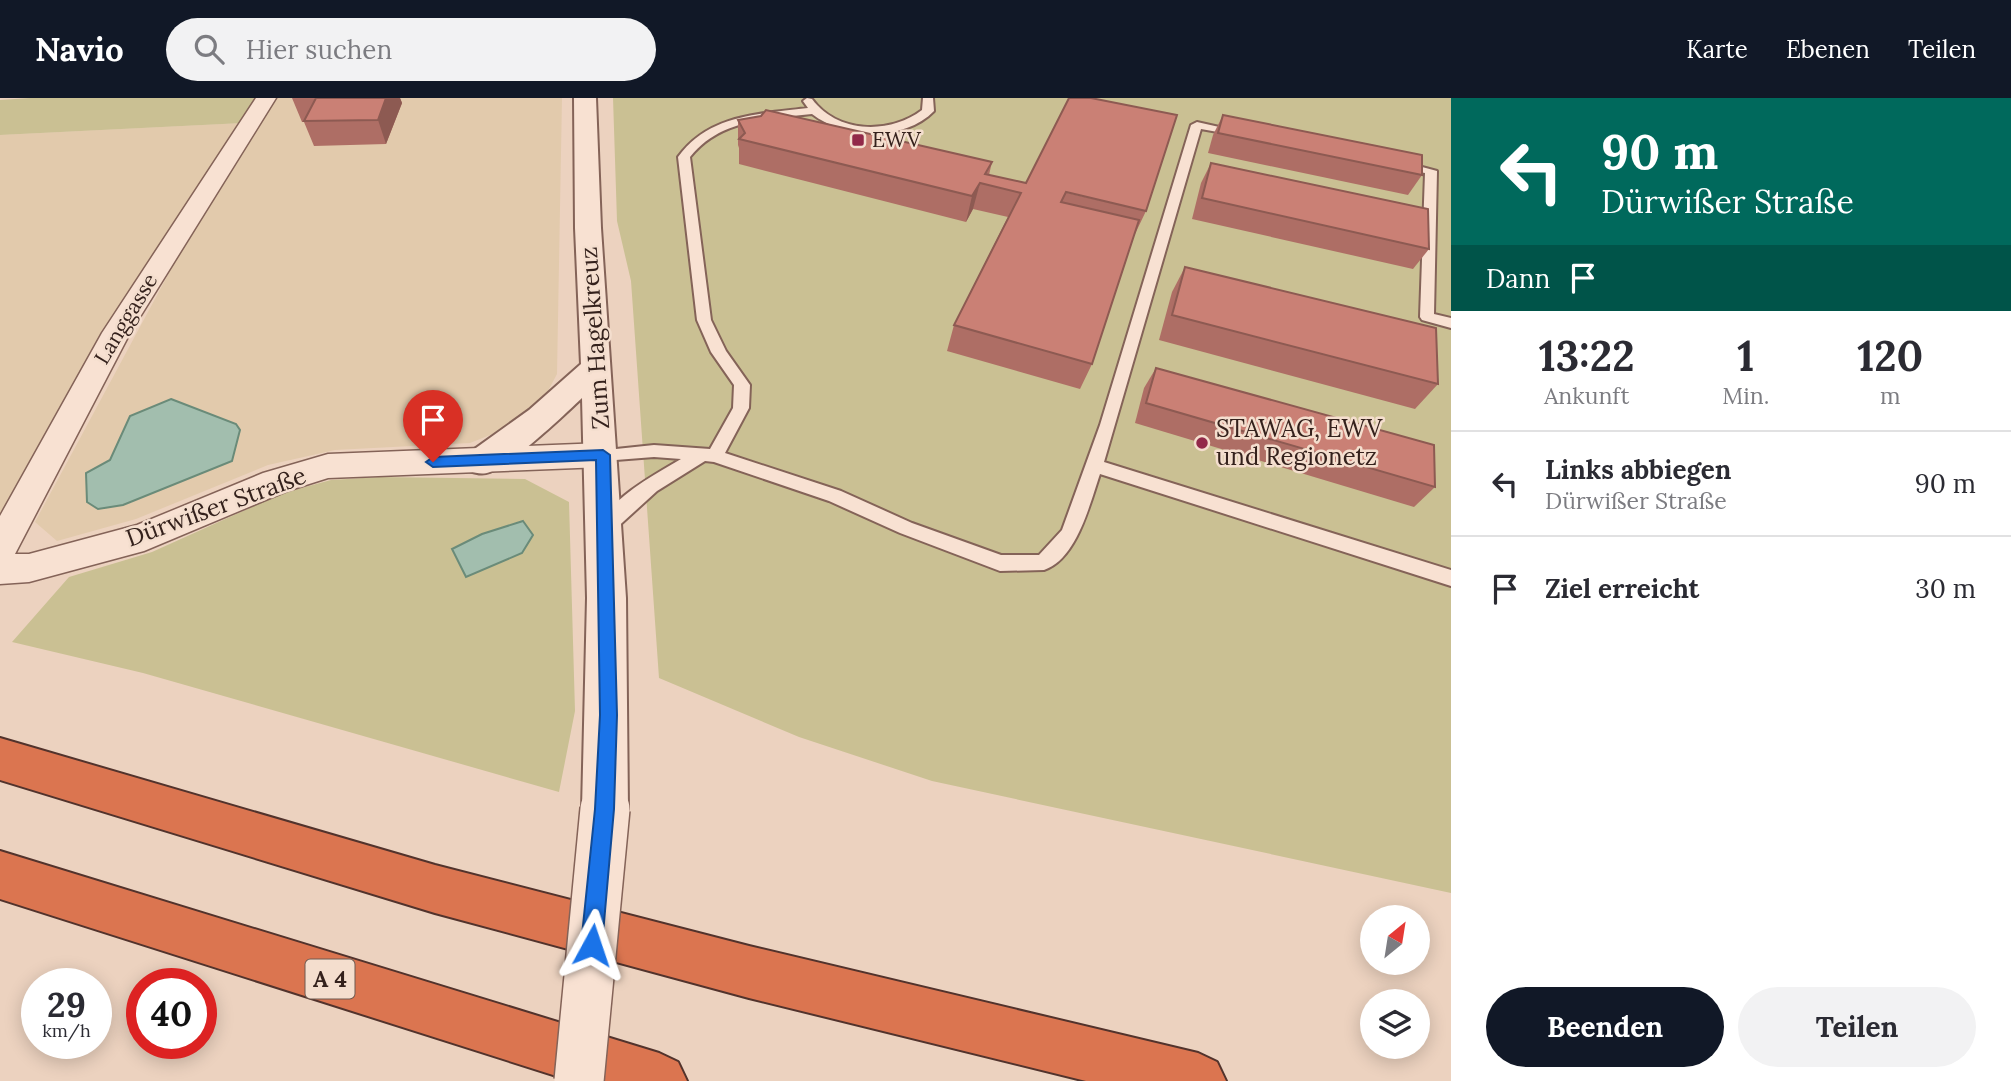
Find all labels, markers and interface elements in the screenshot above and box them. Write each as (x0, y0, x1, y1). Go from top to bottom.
search box (166, 18, 656, 81)
text: Navio (35, 28, 124, 70)
icon: search (190, 30, 228, 68)
text: Hier suchen (246, 33, 392, 66)
text: Karte (1686, 34, 1748, 65)
text: Ebenen (1786, 34, 1870, 65)
text: Teilen (1908, 34, 1976, 65)
text: 90 m (1601, 120, 1718, 182)
place label: EWV (872, 126, 922, 153)
icon: left (1486, 126, 1577, 217)
marker: EWV (850, 132, 866, 148)
text: Dürwißer Straße (1601, 181, 1854, 222)
street label: Zum Hagelkreuz (573, 246, 616, 430)
icon: arrive (1564, 259, 1602, 297)
text: Dann (1486, 262, 1550, 295)
street label: Langgasse (88, 268, 163, 369)
text: 13:22 (1539, 329, 1635, 383)
text: 1 (1737, 329, 1754, 383)
text: 120 (1857, 329, 1923, 383)
text: Ankunft (1544, 381, 1629, 410)
text: Min. (1722, 381, 1769, 410)
text: m (1880, 381, 1900, 410)
pin (403, 390, 463, 462)
icon: arrive (414, 401, 452, 439)
place label: STAWAG, EWV und Regionetz (1216, 413, 1384, 472)
marker: STAWAG, EWV und Regionetz (1194, 435, 1210, 451)
text: Links abbiegen (1545, 453, 1731, 486)
street label: Dürwißer Straße (121, 460, 310, 554)
icon: left (1486, 465, 1524, 503)
text: 90 m (1915, 467, 1976, 500)
text: Dürwißer Straße (1545, 486, 1727, 515)
icon: arrive (1486, 570, 1524, 608)
text: Ziel erreicht (1545, 572, 1699, 605)
text: 30 m (1915, 572, 1976, 605)
north arrow (1360, 905, 1430, 975)
map controls (1360, 905, 1430, 1059)
position arrow (555, 908, 629, 982)
road number: A 4 (306, 960, 354, 998)
speed limit sign: 40 (126, 968, 217, 1059)
text: 29 (47, 982, 86, 1027)
button: Beenden (1486, 987, 1724, 1067)
button: Teilen (1738, 987, 1976, 1067)
button: layers (1360, 989, 1430, 1059)
text: km/h (42, 1019, 91, 1042)

